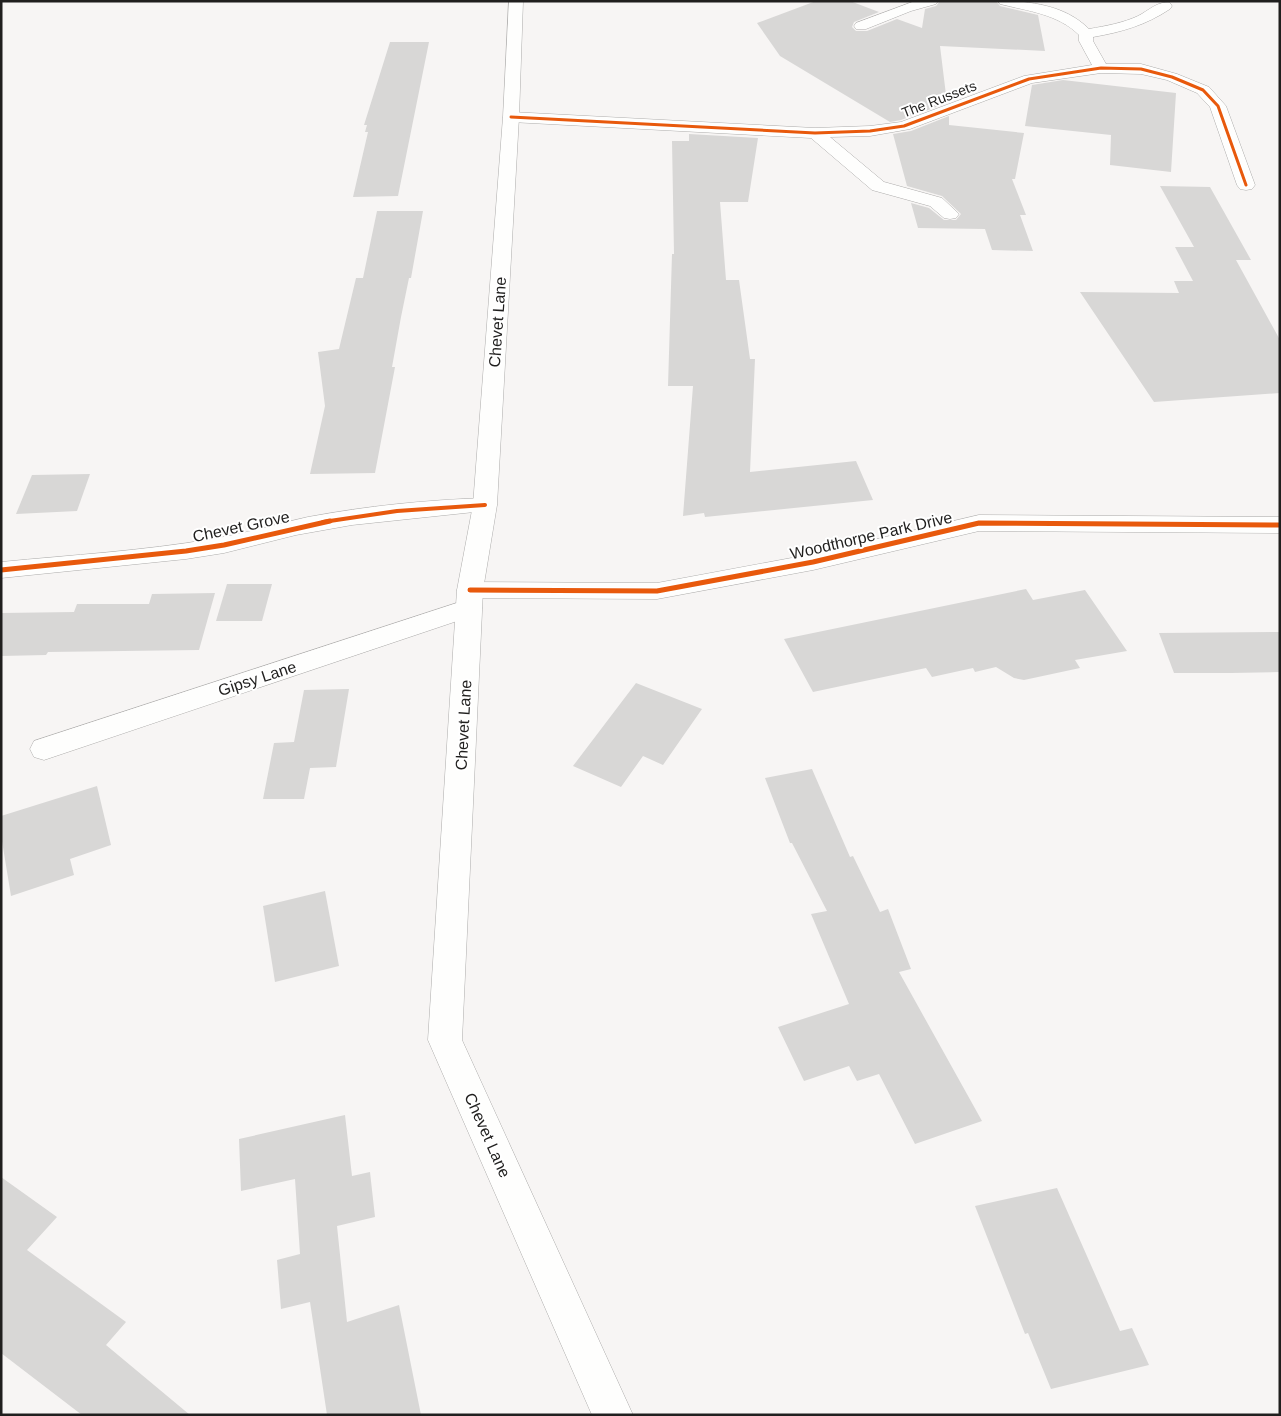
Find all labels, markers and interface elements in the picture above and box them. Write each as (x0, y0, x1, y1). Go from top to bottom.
street label: The Russets (899, 77, 979, 121)
street label: Chevet Lane (486, 276, 509, 368)
street label: Chevet Grove (191, 508, 291, 545)
street label: Woodthorpe Park Drive (788, 509, 954, 562)
street label: Gipsy Lane (216, 658, 298, 699)
street label: Chevet Lane (453, 679, 474, 771)
street label: Chevet Lane (461, 1090, 514, 1180)

